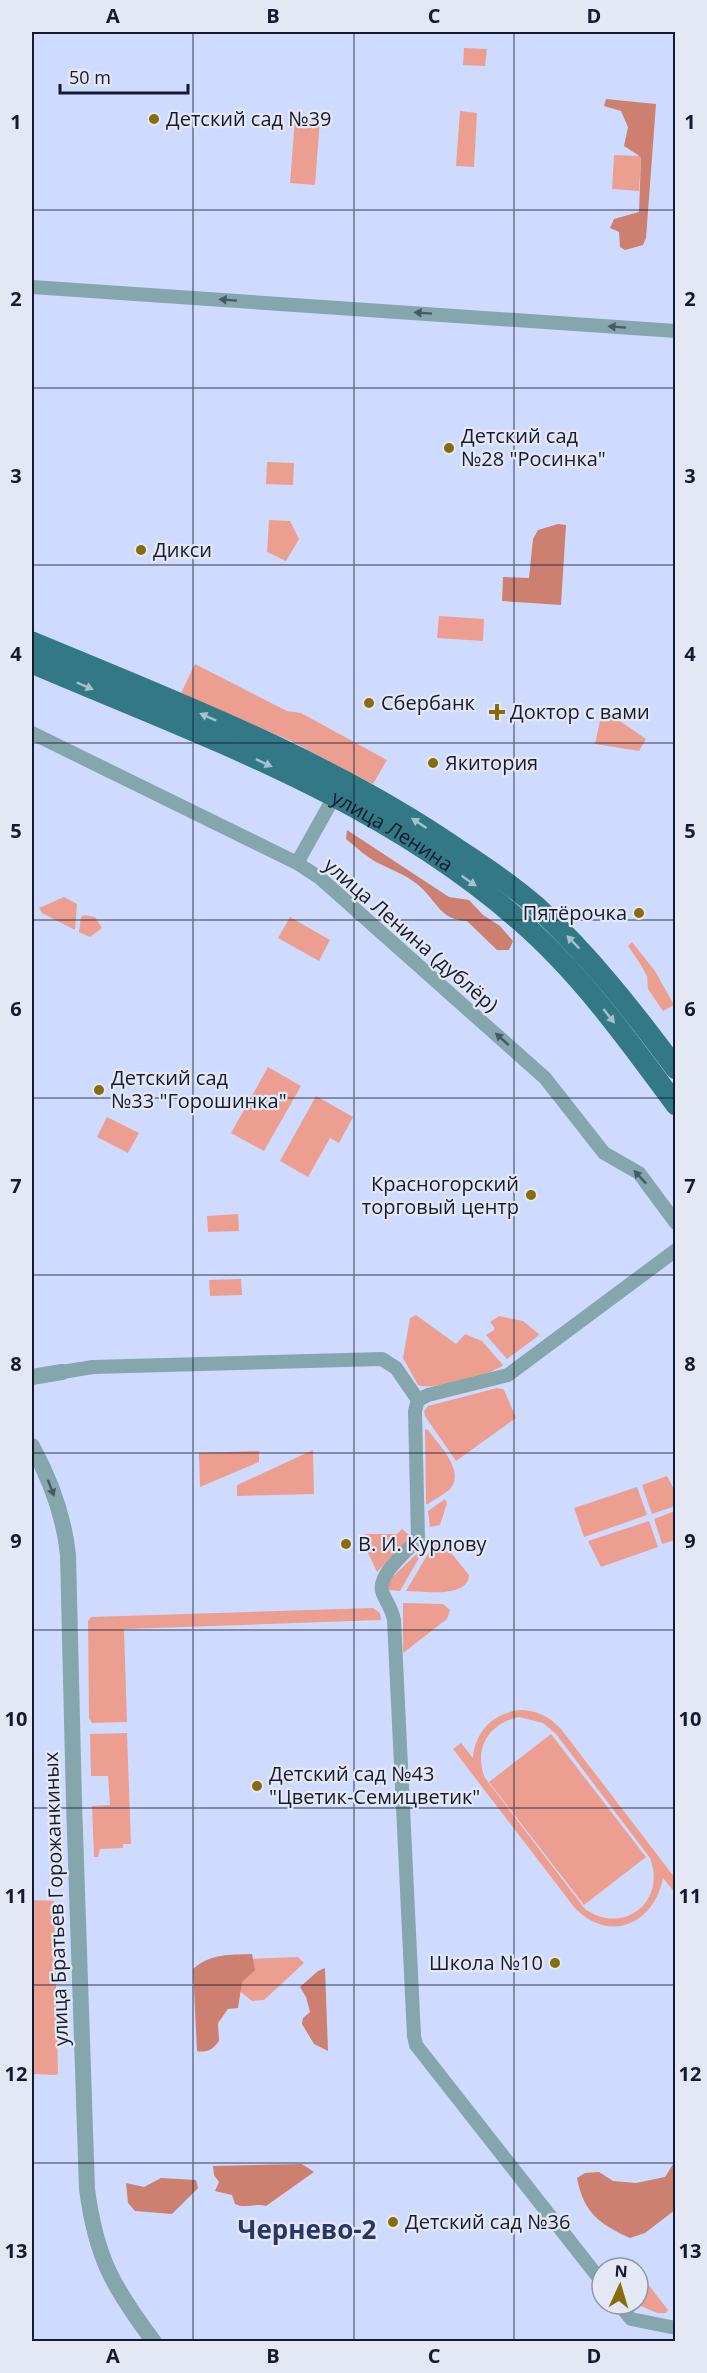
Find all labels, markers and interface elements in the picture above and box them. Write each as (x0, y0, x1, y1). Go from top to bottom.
text: A (106, 2, 120, 29)
text: B (266, 2, 280, 29)
text: C (428, 2, 441, 29)
text: D (587, 2, 601, 29)
scale bar (60, 57, 188, 95)
text: 50 m (69, 65, 111, 89)
place label: Детский сад №39 (166, 105, 332, 132)
text: 1 (10, 108, 22, 135)
text: 1 (684, 108, 696, 135)
marker: Детский сад №39 (147, 112, 161, 126)
text: 2 (10, 285, 22, 312)
text: 2 (684, 285, 696, 312)
one-way arrow (219, 295, 238, 305)
one-way arrow (413, 309, 432, 318)
one-way arrow (608, 322, 627, 331)
place label: Детский сад №28 "Росинка" (461, 422, 606, 472)
marker: Детский сад №28 "Росинка" (442, 441, 456, 455)
text: 3 (10, 462, 22, 489)
text: 3 (684, 462, 696, 489)
place label: Дикси (153, 536, 212, 563)
marker: Дикси (134, 543, 148, 557)
text: 4 (10, 640, 22, 667)
text: 4 (684, 640, 696, 667)
one-way arrow (77, 681, 94, 690)
place label: Сбербанк (381, 689, 476, 716)
marker: Сбербанк (362, 696, 376, 710)
place label: Доктор с вами (510, 698, 650, 725)
marker: Доктор с вами (488, 703, 506, 721)
one-way arrow (198, 712, 216, 722)
place label: Якитория (445, 749, 538, 776)
marker: Якитория (426, 756, 440, 770)
one-way arrow (256, 758, 273, 767)
street label: улица Ленина (327, 784, 459, 877)
text: 5 (10, 817, 22, 844)
one-way arrow (412, 817, 428, 829)
text: 5 (684, 817, 696, 844)
street label: улица Ленина (дублёр) (318, 851, 504, 1018)
one-way arrow (461, 875, 477, 887)
place label: Пятёрочка (523, 899, 627, 926)
marker: Пятёрочка (632, 906, 646, 920)
one-way arrow (567, 936, 581, 950)
text: 6 (10, 995, 22, 1022)
text: 6 (684, 995, 696, 1022)
one-way arrow (603, 1008, 615, 1023)
one-way arrow (494, 1032, 509, 1046)
place label: Детский сад №33 "Горошинка" (111, 1064, 287, 1114)
marker: Детский сад №33 "Горошинка" (92, 1083, 106, 1097)
place label: Красногорский торговый центр (362, 1170, 519, 1220)
one-way arrow (633, 1170, 647, 1185)
text: 7 (10, 1172, 22, 1199)
text: 7 (684, 1172, 696, 1199)
marker: Красногорский торговый центр (524, 1188, 538, 1202)
text: 8 (10, 1350, 22, 1377)
text: 8 (684, 1350, 696, 1377)
one-way arrow (46, 1479, 56, 1497)
text: 9 (10, 1527, 22, 1554)
text: 9 (684, 1527, 696, 1554)
place label: В. И. Курлову (358, 1530, 487, 1557)
marker: В. И. Курлову (339, 1537, 353, 1551)
text: 10 (5, 1705, 27, 1732)
text: 10 (679, 1705, 701, 1732)
street label: улица Братьев Горожанкиных (37, 1751, 74, 2047)
place label: Детский сад №43 "Цветик-Семицветик" (269, 1760, 480, 1810)
marker: Детский сад №43 "Цветик-Семицветик" (250, 1779, 264, 1793)
text: 11 (5, 1882, 27, 1909)
text: 11 (679, 1882, 701, 1909)
place label: Школа №10 (429, 1949, 543, 1976)
marker: Школа №10 (548, 1956, 562, 1970)
text: 12 (5, 2060, 27, 2087)
text: 12 (679, 2060, 701, 2087)
place label: Детский сад №36 (405, 2208, 571, 2235)
district label: Чернево-2 (237, 2211, 377, 2247)
marker: Детский сад №36 (386, 2215, 400, 2229)
text: 13 (5, 2237, 27, 2264)
text: 13 (679, 2237, 701, 2264)
north arrow (590, 2256, 650, 2316)
text: N (614, 2260, 628, 2282)
text: A (106, 2342, 120, 2369)
text: B (266, 2342, 280, 2369)
text: C (428, 2342, 441, 2369)
text: D (587, 2342, 601, 2369)

